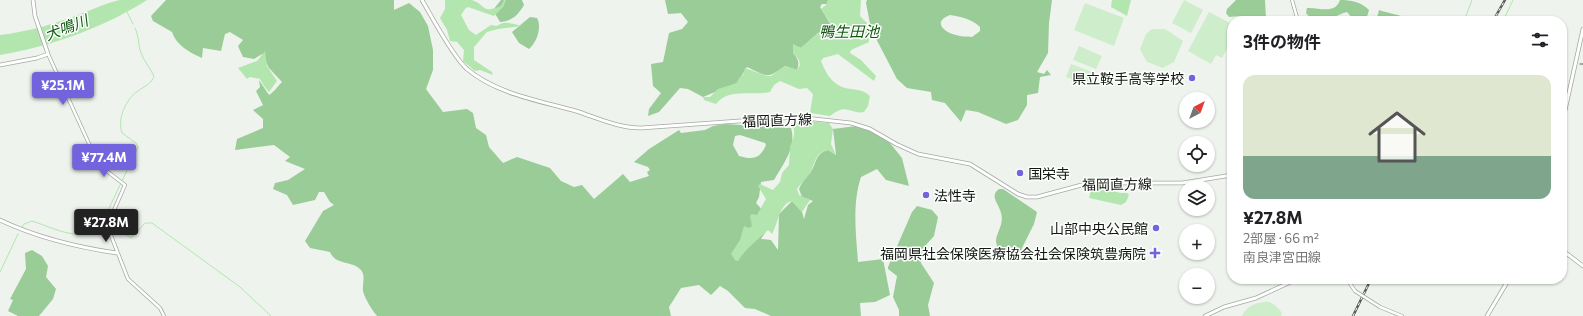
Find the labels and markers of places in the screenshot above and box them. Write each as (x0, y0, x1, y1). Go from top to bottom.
place label: 県立鞍手高等学校 (1072, 70, 1184, 87)
pin: ¥25.1M (30, 72, 96, 106)
marker: 県立鞍手高等学校 (1187, 73, 1197, 83)
pin: ¥77.4M (71, 144, 137, 178)
place label: 国栄寺 (1028, 165, 1070, 182)
marker: 国栄寺 (1015, 168, 1025, 178)
place label: 法性寺 (934, 187, 976, 204)
marker: 法性寺 (921, 190, 931, 200)
pin: ¥27.8M (73, 209, 139, 243)
place label: 山部中央公民館 (1050, 220, 1148, 237)
marker: 山部中央公民館 (1151, 223, 1161, 233)
place label: 福岡県社会保険医療協会社会保険筑豊病院 (880, 245, 1146, 262)
marker: 福岡県社会保険医療協会社会保険筑豊病院 (1149, 247, 1161, 259)

